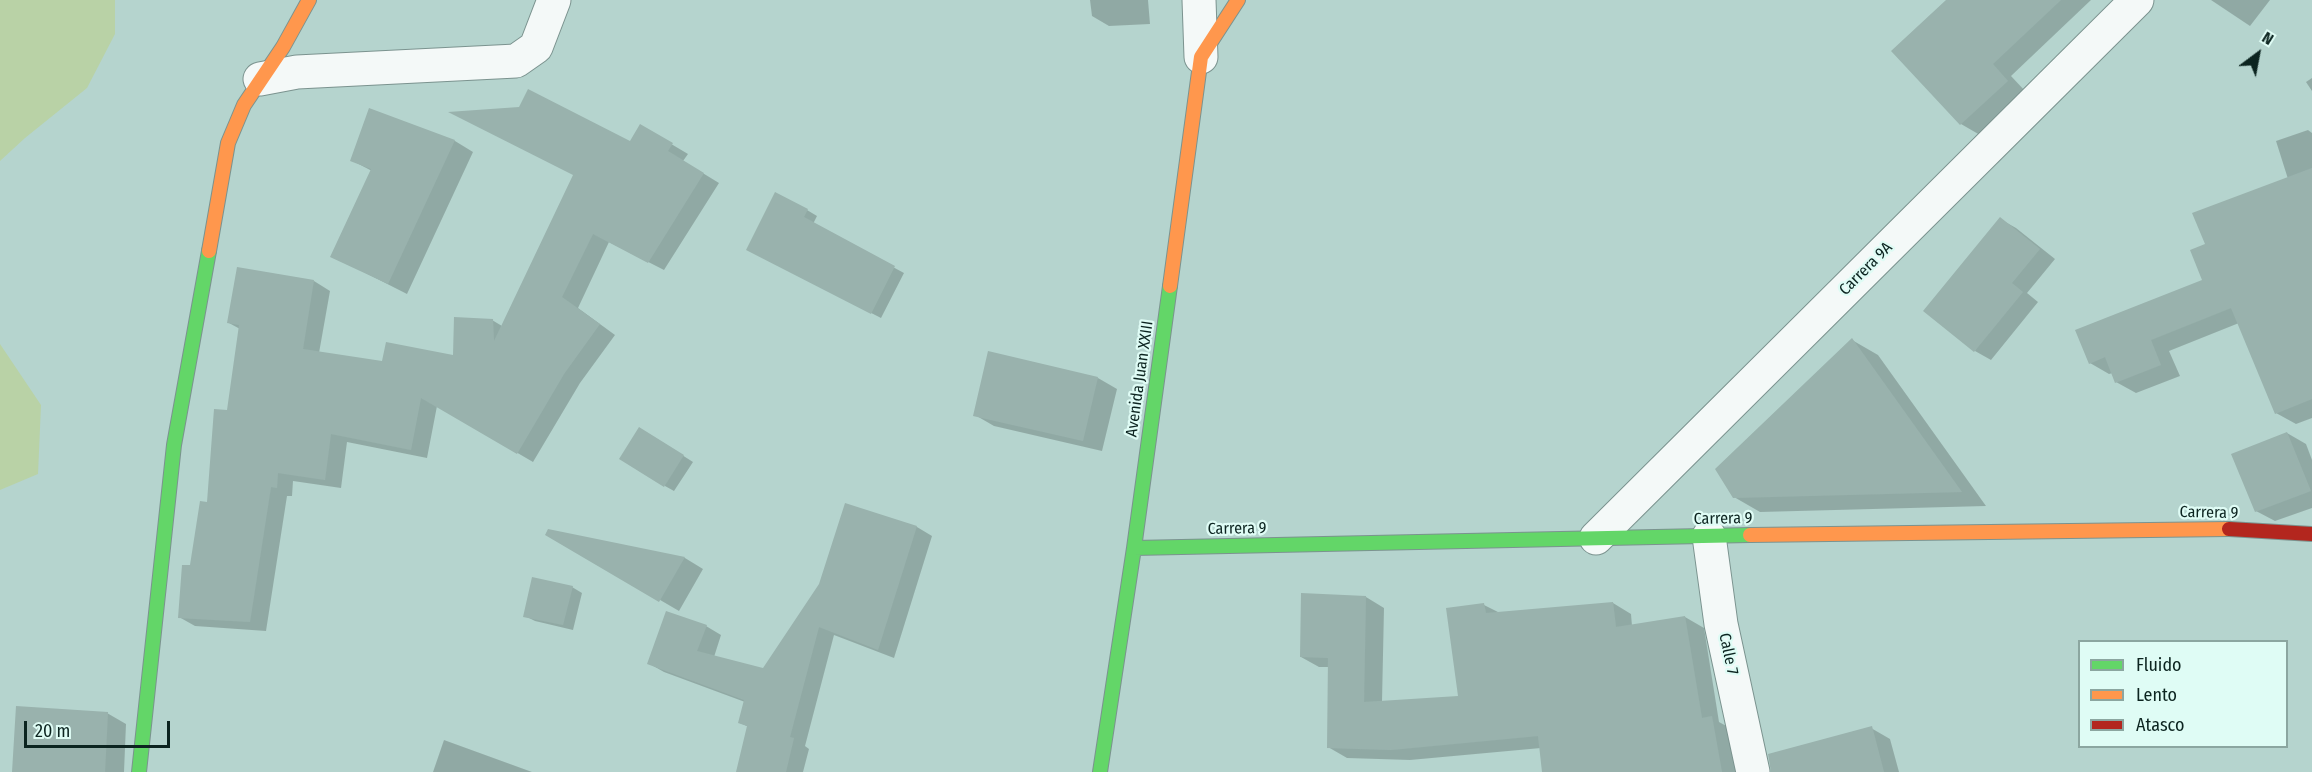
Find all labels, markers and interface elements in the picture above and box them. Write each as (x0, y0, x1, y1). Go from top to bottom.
north arrow (2228, 24, 2288, 84)
text: N (2259, 28, 2277, 49)
street label: Carrera 9A (1835, 238, 1897, 300)
street label: Avenida Juan XXIII (1122, 320, 1158, 438)
street label: Carrera 9 (2179, 503, 2239, 523)
street label: Carrera 9 (1693, 509, 1753, 529)
street label: Carrera 9 (1207, 519, 1267, 539)
street label: Calle 7 (1714, 631, 1742, 677)
legend (2078, 640, 2288, 748)
text: Fluido (2136, 654, 2182, 676)
text: Lento (2136, 684, 2177, 706)
scale bar (27, 709, 172, 747)
text: Atasco (2136, 714, 2184, 736)
text: 20 m (35, 720, 70, 742)

